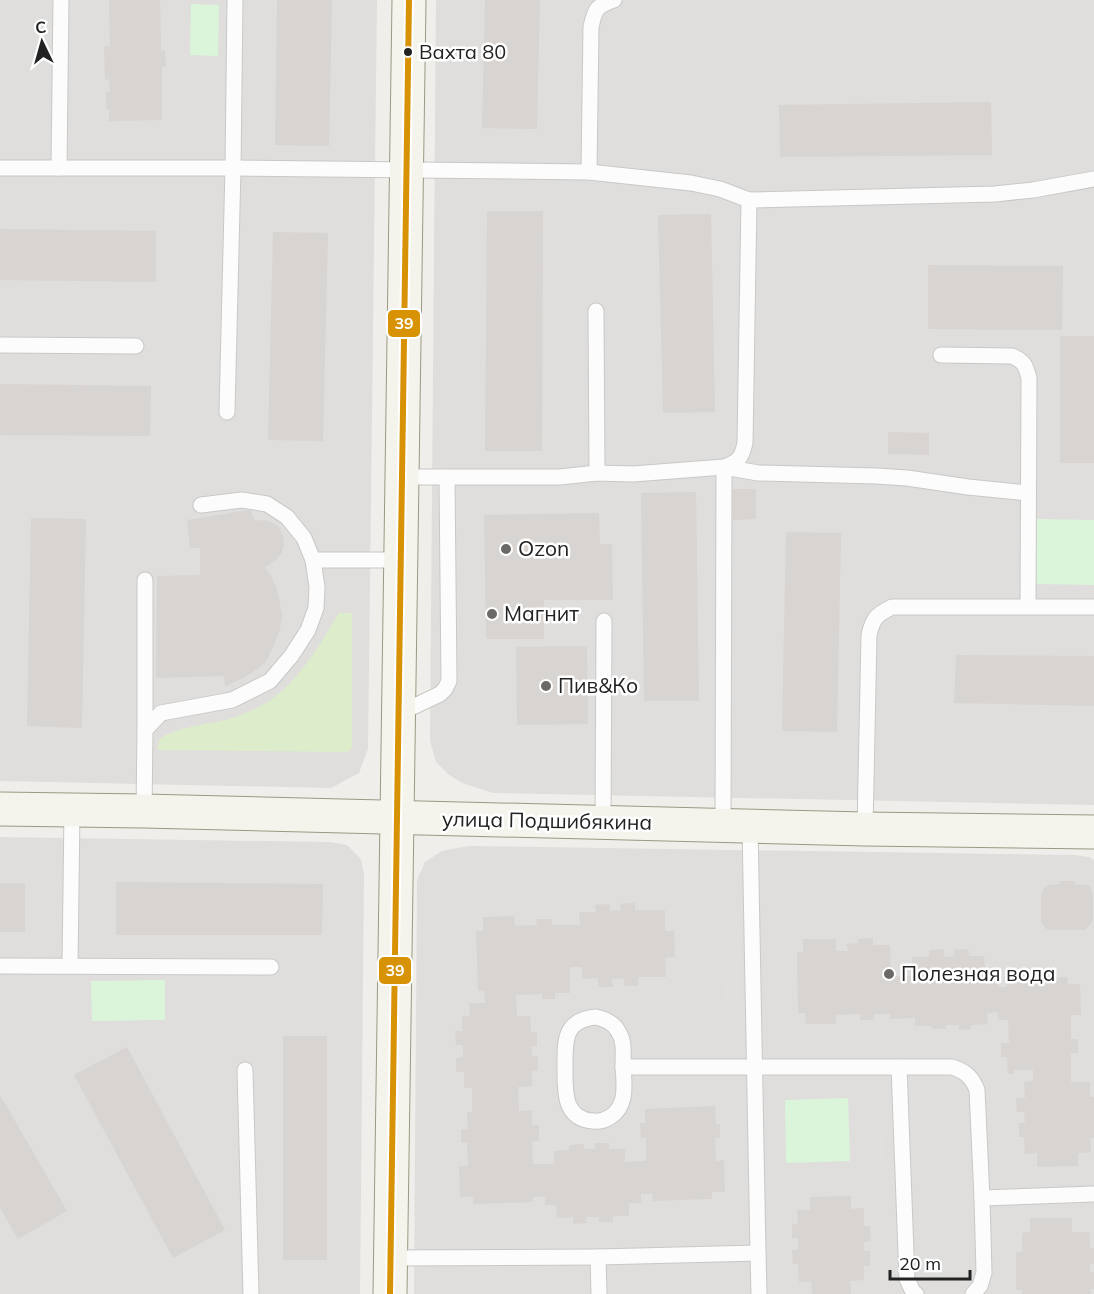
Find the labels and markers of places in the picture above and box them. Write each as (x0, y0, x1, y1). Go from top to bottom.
place label: Вахта 80 (419, 39, 506, 64)
marker: Вахта 80 (402, 46, 414, 58)
place label: Ozon (518, 535, 569, 561)
marker: Ozon (499, 542, 513, 556)
place label: Магнит (504, 600, 579, 626)
marker: Магнит (485, 607, 499, 621)
place label: Пив&Ко (558, 672, 638, 698)
marker: Пив&Ко (539, 679, 553, 693)
place label: Полезная вода (901, 960, 1056, 986)
marker: Полезная вода (882, 967, 896, 981)

